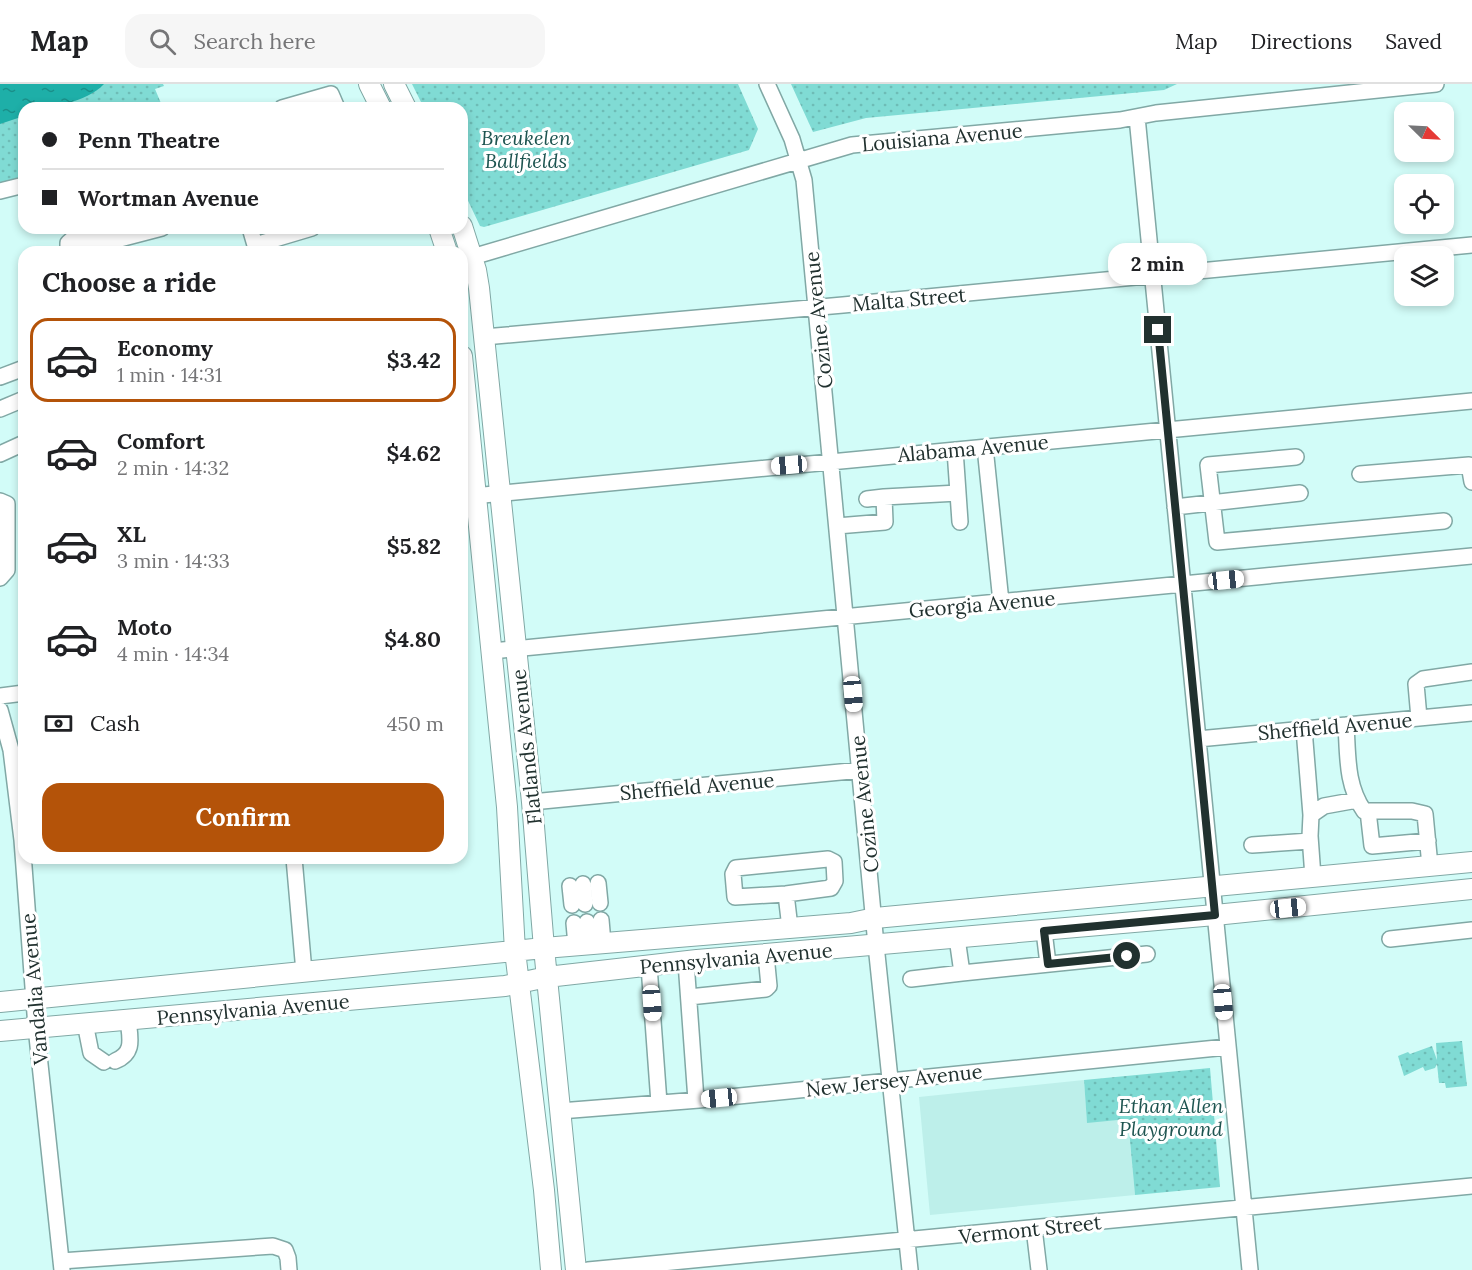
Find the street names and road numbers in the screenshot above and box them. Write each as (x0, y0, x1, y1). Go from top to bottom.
street label: Louisiana Avenue (860, 117, 1024, 156)
street label: Cozine Avenue (798, 250, 838, 390)
street label: Malta Street (851, 282, 967, 316)
street label: Alabama Avenue (895, 429, 1050, 467)
street label: Georgia Avenue (908, 585, 1056, 623)
street label: Flatlands Avenue (505, 668, 547, 826)
street label: Sheffield Avenue (1257, 707, 1413, 745)
street label: Cozine Avenue (844, 734, 884, 874)
street label: Sheffield Avenue (619, 767, 775, 805)
street label: Vandalia Avenue (15, 912, 53, 1067)
street label: Pennsylvania Avenue (638, 937, 834, 979)
street label: Pennsylvania Avenue (155, 988, 351, 1030)
street label: New Jersey Avenue (804, 1058, 984, 1102)
street label: Vermont Street (957, 1209, 1103, 1249)

